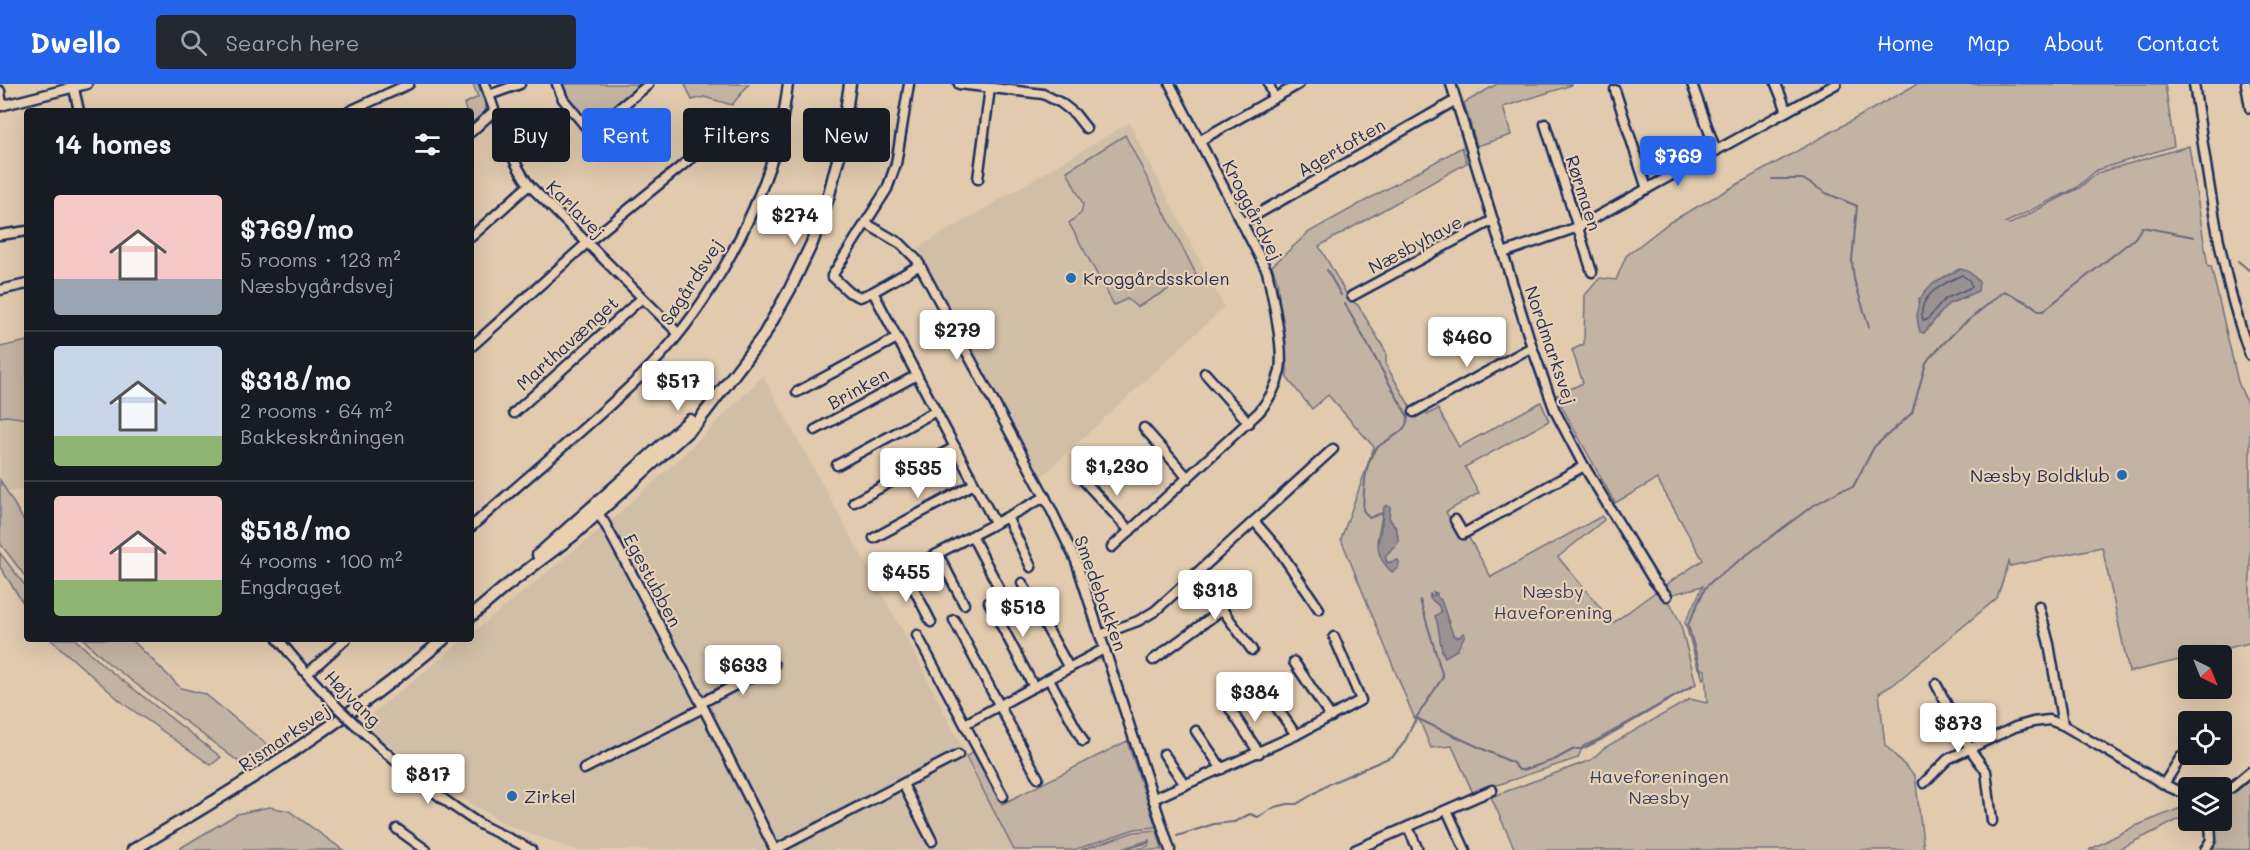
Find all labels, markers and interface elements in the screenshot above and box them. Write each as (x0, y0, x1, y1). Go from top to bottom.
search box (156, 15, 576, 69)
text: Dwello (30, 24, 120, 60)
icon: search (177, 26, 210, 59)
text: Search here (225, 28, 359, 57)
text: Home (1877, 29, 1934, 56)
text: Map (1967, 29, 2010, 56)
text: About (2043, 29, 2104, 56)
text: Contact (2137, 29, 2220, 56)
chip: Buy (492, 108, 570, 162)
chip: Rent (582, 108, 671, 162)
chip: Filters (683, 108, 791, 162)
chip: New (803, 108, 890, 162)
street label: Agertoften (1293, 112, 1389, 182)
text: 14 homes (54, 127, 172, 161)
icon: filters (411, 128, 444, 161)
pin: $769 (1642, 136, 1714, 187)
text: $769 (1654, 142, 1702, 168)
street label: Rørmaen (1561, 152, 1607, 234)
street label: Kroggårdvej (1217, 156, 1289, 264)
street label: Karlavej (541, 174, 611, 244)
pin: $274 (759, 195, 831, 246)
text: $274 (771, 201, 819, 227)
street label: Næsbyhave (1364, 209, 1466, 279)
text: $769/mo (240, 212, 354, 246)
icon: home (102, 219, 174, 291)
street label: Søgårdsvej (654, 234, 728, 330)
text: 5 rooms · 123 m² (240, 246, 401, 272)
place label: Kroggårdsskolen (1083, 266, 1230, 290)
marker: Kroggårdsskolen (1064, 271, 1078, 285)
text: Næsbygårdsvej (240, 272, 394, 298)
street label: Nordmarksvej (1519, 282, 1583, 408)
street label: Marthavænget (511, 291, 623, 395)
pin: $279 (921, 310, 993, 361)
text: $279 (934, 316, 980, 342)
pin: $460 (1431, 317, 1503, 368)
text: $460 (1442, 323, 1492, 349)
pin: $517 (642, 361, 714, 412)
street label: Brinken (823, 361, 893, 415)
text: $318/mo (240, 363, 351, 397)
text: $517 (656, 367, 700, 393)
icon: home (102, 370, 174, 442)
text: 2 rooms · 64 m² (240, 397, 392, 423)
text: Bakkeskråningen (240, 423, 405, 449)
pin: $1,230 (1068, 446, 1166, 497)
pin: $535 (882, 448, 954, 499)
text: $1,230 (1085, 452, 1149, 478)
text: $535 (894, 454, 942, 480)
place label: Næsby Boldklub (1970, 463, 2110, 487)
marker: Næsby Boldklub (2115, 468, 2129, 482)
text: $518/mo (240, 513, 351, 547)
icon: home (102, 520, 174, 592)
street label: Egestubben (618, 529, 688, 631)
street label: Smedebakken (1069, 532, 1133, 654)
text: 4 rooms · 100 m² (240, 547, 403, 573)
pin: $455 (870, 552, 942, 603)
text: $455 (882, 558, 930, 584)
pin: $318 (1179, 570, 1251, 621)
text: Engdraget (240, 573, 342, 599)
text: $318 (1192, 576, 1238, 602)
park label: Næsby Haveforening (1494, 579, 1612, 624)
pin: $518 (987, 587, 1059, 638)
text: $518 (1000, 593, 1046, 619)
pin: $633 (707, 645, 779, 696)
north arrow (2178, 645, 2232, 699)
map controls (2178, 645, 2232, 831)
text: $633 (719, 651, 767, 677)
street label: Højvang (319, 664, 387, 732)
pin: $384 (1219, 672, 1291, 723)
text: $384 (1230, 678, 1280, 704)
street label: Rismarksvej (234, 698, 334, 776)
pin: $873 (1922, 703, 1994, 754)
text: $873 (1934, 709, 1982, 735)
button: locate (2178, 711, 2232, 765)
pin: $817 (392, 754, 464, 805)
text: $817 (406, 760, 450, 786)
park label: Haveforeningen Næsby (1589, 764, 1729, 809)
button: layers (2178, 777, 2232, 831)
place label: Zirkel (524, 784, 576, 808)
marker: Zirkel (505, 789, 519, 803)

